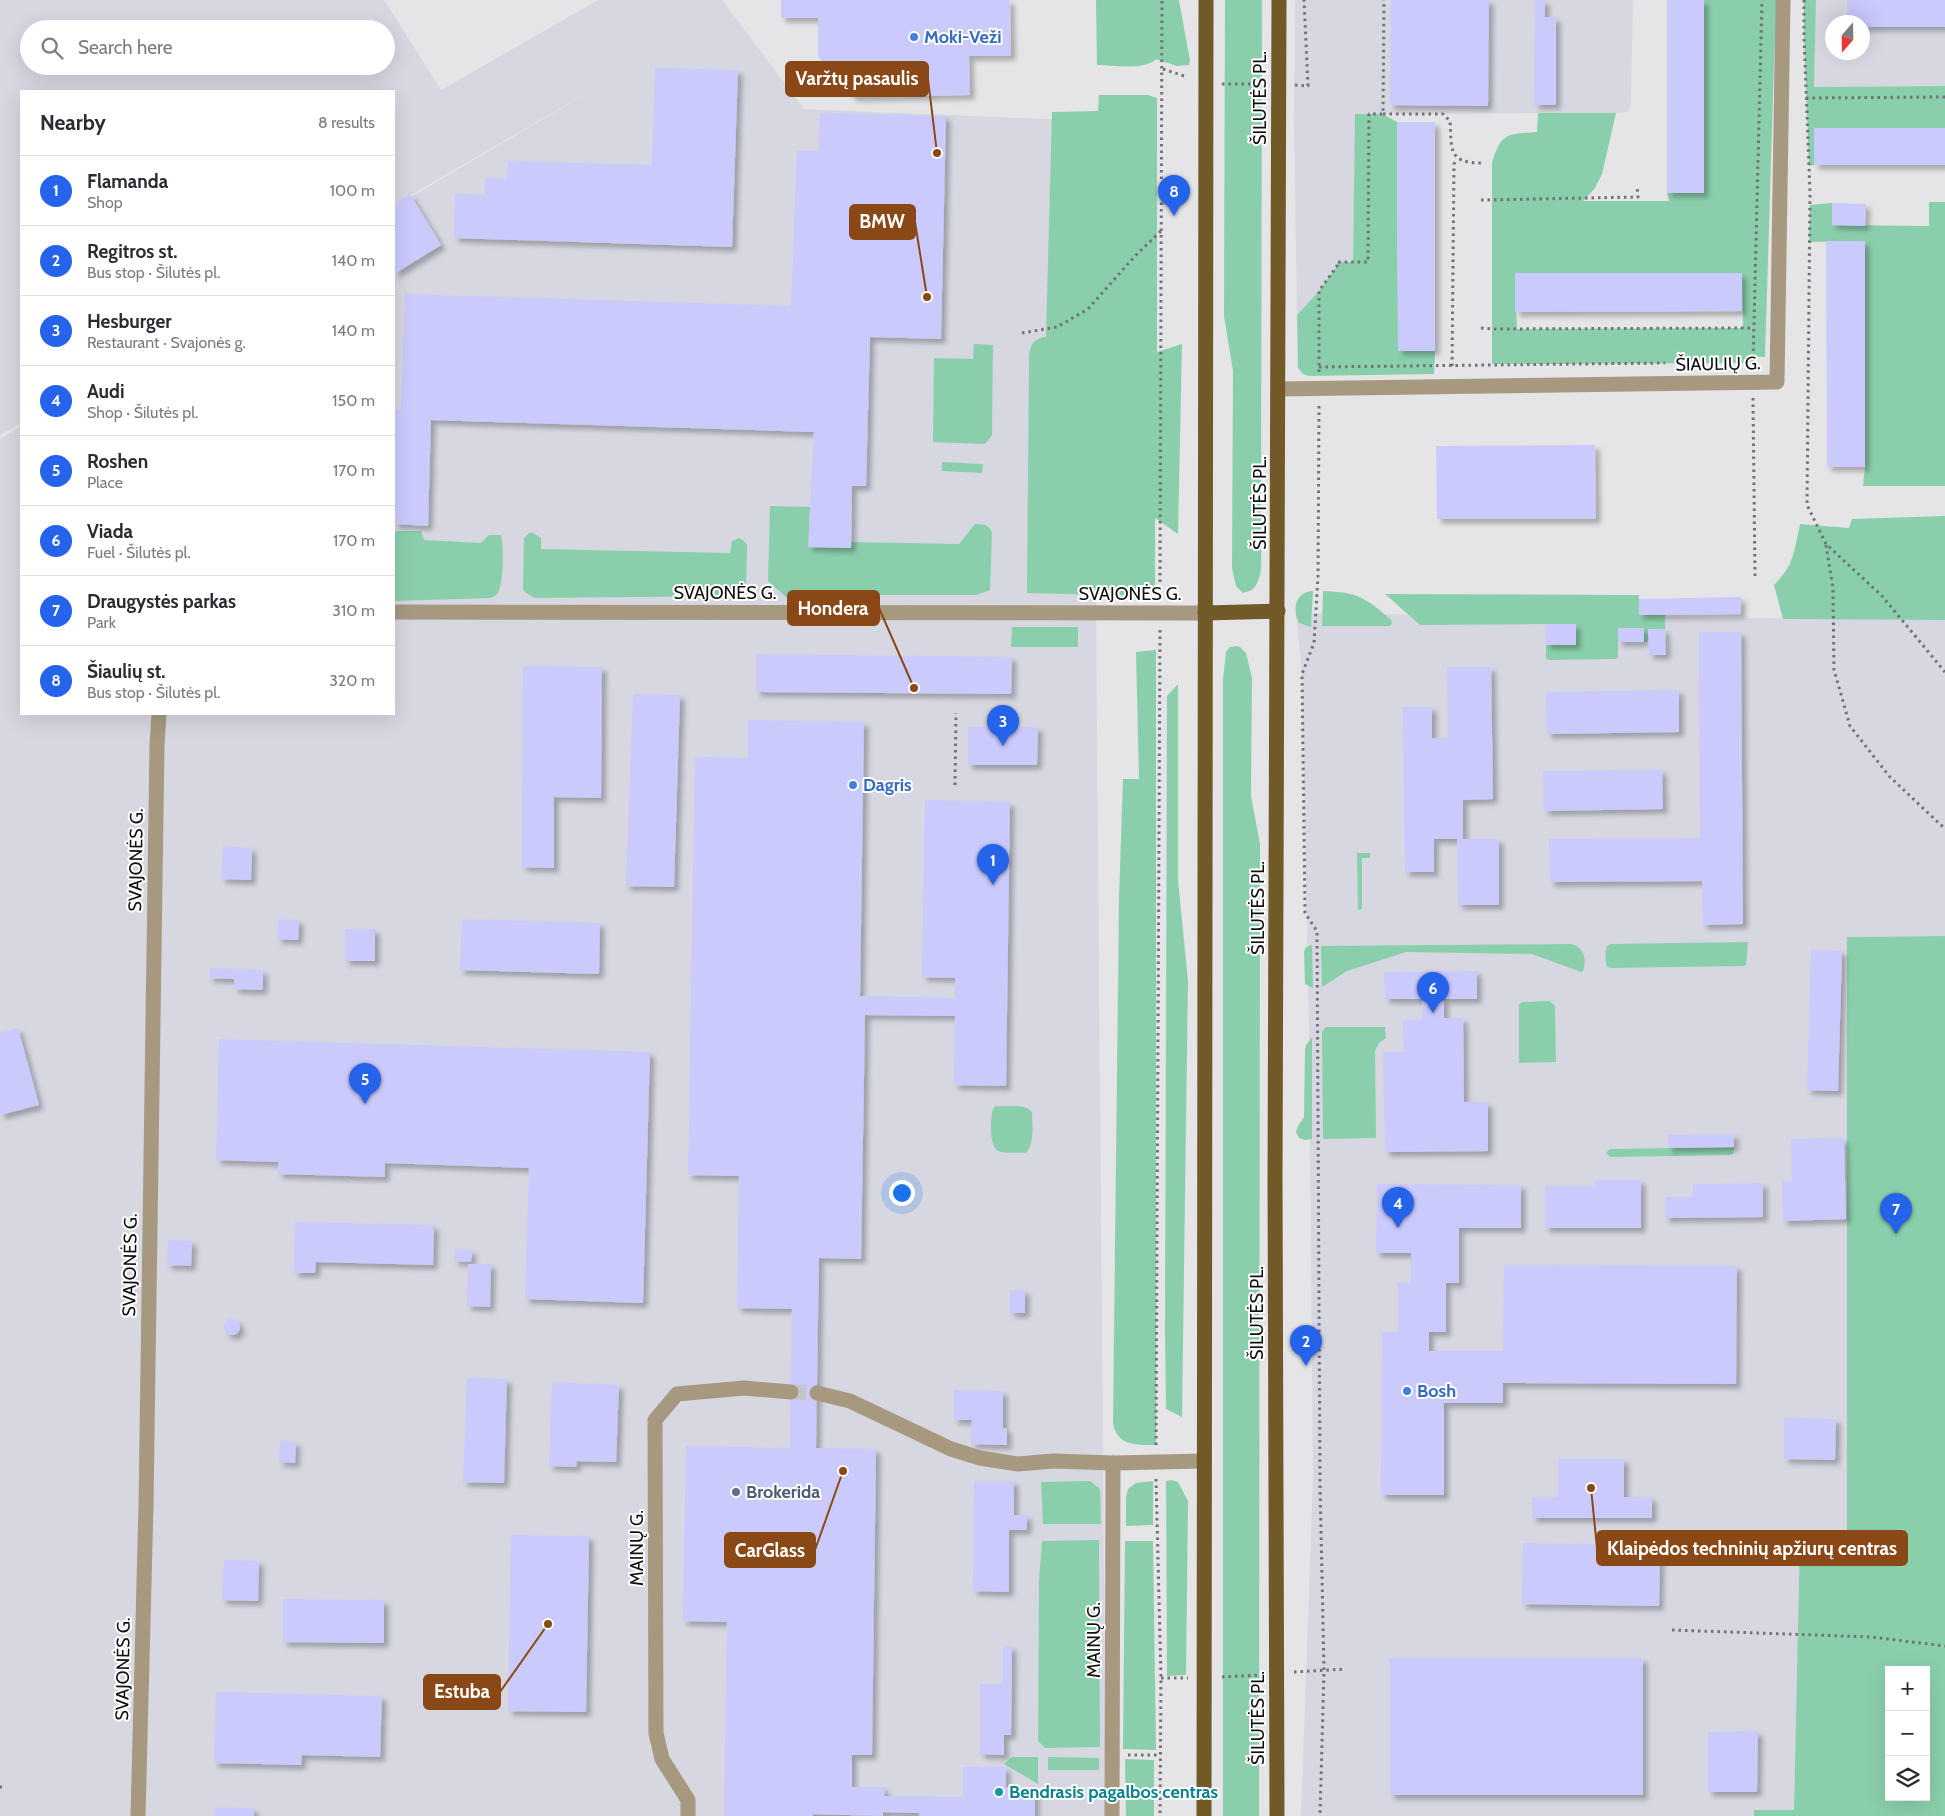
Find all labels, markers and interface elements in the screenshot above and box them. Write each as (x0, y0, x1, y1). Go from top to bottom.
north arrow (1825, 15, 1870, 60)
search box (20, 20, 395, 75)
place label: Moki-Veži (924, 26, 1002, 48)
marker: Moki-Veži (908, 31, 920, 43)
icon: search (38, 34, 66, 62)
text: Search here (78, 36, 172, 59)
street label: ŠILUTĖS PL. (1249, 51, 1271, 145)
callout: Varžtų pasaulis (786, 62, 928, 96)
text: Varžtų pasaulis (796, 67, 918, 90)
text: Nearby (40, 110, 106, 135)
text: 8 results (318, 113, 375, 132)
text: Flamanda (87, 170, 168, 193)
pin: 8 (1158, 175, 1190, 216)
text: 1 (53, 181, 59, 200)
text: 100 m (330, 181, 375, 200)
text: Shop (87, 193, 123, 212)
callout: BMW (850, 205, 915, 239)
text: BMW (859, 210, 906, 233)
text: Regitros st. (87, 240, 177, 263)
text: 2 (52, 251, 60, 270)
text: 140 m (332, 251, 375, 270)
text: Bus stop · Šilutės pl. (87, 263, 220, 282)
text: Hesburger (87, 310, 171, 333)
text: 3 (52, 321, 60, 340)
text: 140 m (332, 321, 375, 340)
text: Restaurant · Svajonės g. (87, 333, 246, 352)
street label: ŠIAULIŲ G. (1675, 352, 1761, 376)
text: Audi (87, 380, 124, 403)
text: 4 (51, 391, 61, 410)
text: 150 m (332, 391, 375, 410)
text: Shop · Šilutės pl. (87, 403, 198, 422)
text: Roshen (87, 450, 148, 473)
street label: ŠILUTĖS PL. (1249, 456, 1271, 550)
text: 5 (52, 461, 60, 480)
text: 170 m (333, 461, 375, 480)
text: Place (87, 473, 123, 492)
text: Viada (87, 520, 133, 543)
text: 6 (52, 531, 61, 550)
text: 170 m (333, 531, 375, 550)
text: Fuel · Šilutės pl. (87, 543, 191, 562)
street label: SVAJONĖS G. (673, 582, 777, 604)
street label: SVAJONĖS G. (1078, 583, 1182, 605)
text: Draugystės parkas (87, 590, 236, 613)
callout: Hondera (788, 591, 879, 625)
text: Hondera (797, 597, 869, 620)
text: 7 (52, 601, 60, 620)
text: 310 m (332, 601, 375, 620)
text: Park (87, 613, 116, 632)
text: Šiaulių st. (87, 660, 165, 683)
text: 8 (51, 671, 61, 690)
text: 320 m (329, 671, 375, 690)
text: Bus stop · Šilutės pl. (87, 683, 220, 702)
pin: 3 (987, 705, 1019, 746)
place label: Dagris (863, 774, 912, 796)
marker: Dagris (847, 779, 859, 791)
street label: SVAJONĖS G. (124, 808, 148, 912)
pin: 1 (977, 844, 1009, 885)
street label: ŠILUTĖS PL. (1247, 861, 1269, 955)
pin: 6 (1417, 972, 1449, 1013)
pin: 5 (349, 1063, 381, 1104)
your location (889, 1180, 915, 1206)
pin: 4 (1382, 1187, 1414, 1228)
pin: 7 (1880, 1193, 1912, 1234)
street label: SVAJONĖS G. (118, 1213, 142, 1317)
street label: ŠILUTĖS PL. (1246, 1266, 1268, 1360)
pin: 2 (1290, 1325, 1322, 1366)
place label: Bosh (1417, 1380, 1456, 1402)
marker: Bosh (1401, 1385, 1413, 1397)
place label: Brokerida (746, 1481, 820, 1503)
marker: Brokerida (730, 1486, 742, 1498)
street label: MAINŲ G. (626, 1510, 648, 1586)
callout: Klaipėdos techninių apžiurų centras (1597, 1531, 1907, 1565)
callout: CarGlass (725, 1533, 815, 1567)
text: Klaipėdos techninių apžiurų centras (1607, 1537, 1897, 1560)
text: CarGlass (735, 1539, 805, 1562)
street label: MAINŲ G. (1083, 1602, 1105, 1678)
street label: SVAJONĖS G. (111, 1617, 135, 1721)
map controls (1885, 1666, 1930, 1801)
button: + (1885, 1666, 1930, 1711)
street label: ŠILUTĖS PL. (1247, 1671, 1269, 1765)
callout: Estuba (424, 1675, 500, 1709)
text: Estuba (434, 1680, 491, 1703)
button: − (1885, 1711, 1930, 1756)
button: layers (1885, 1756, 1930, 1801)
place label: Bendrasis pagalbos centras (1009, 1781, 1219, 1803)
marker: Bendrasis pagalbos centras (993, 1786, 1005, 1798)

